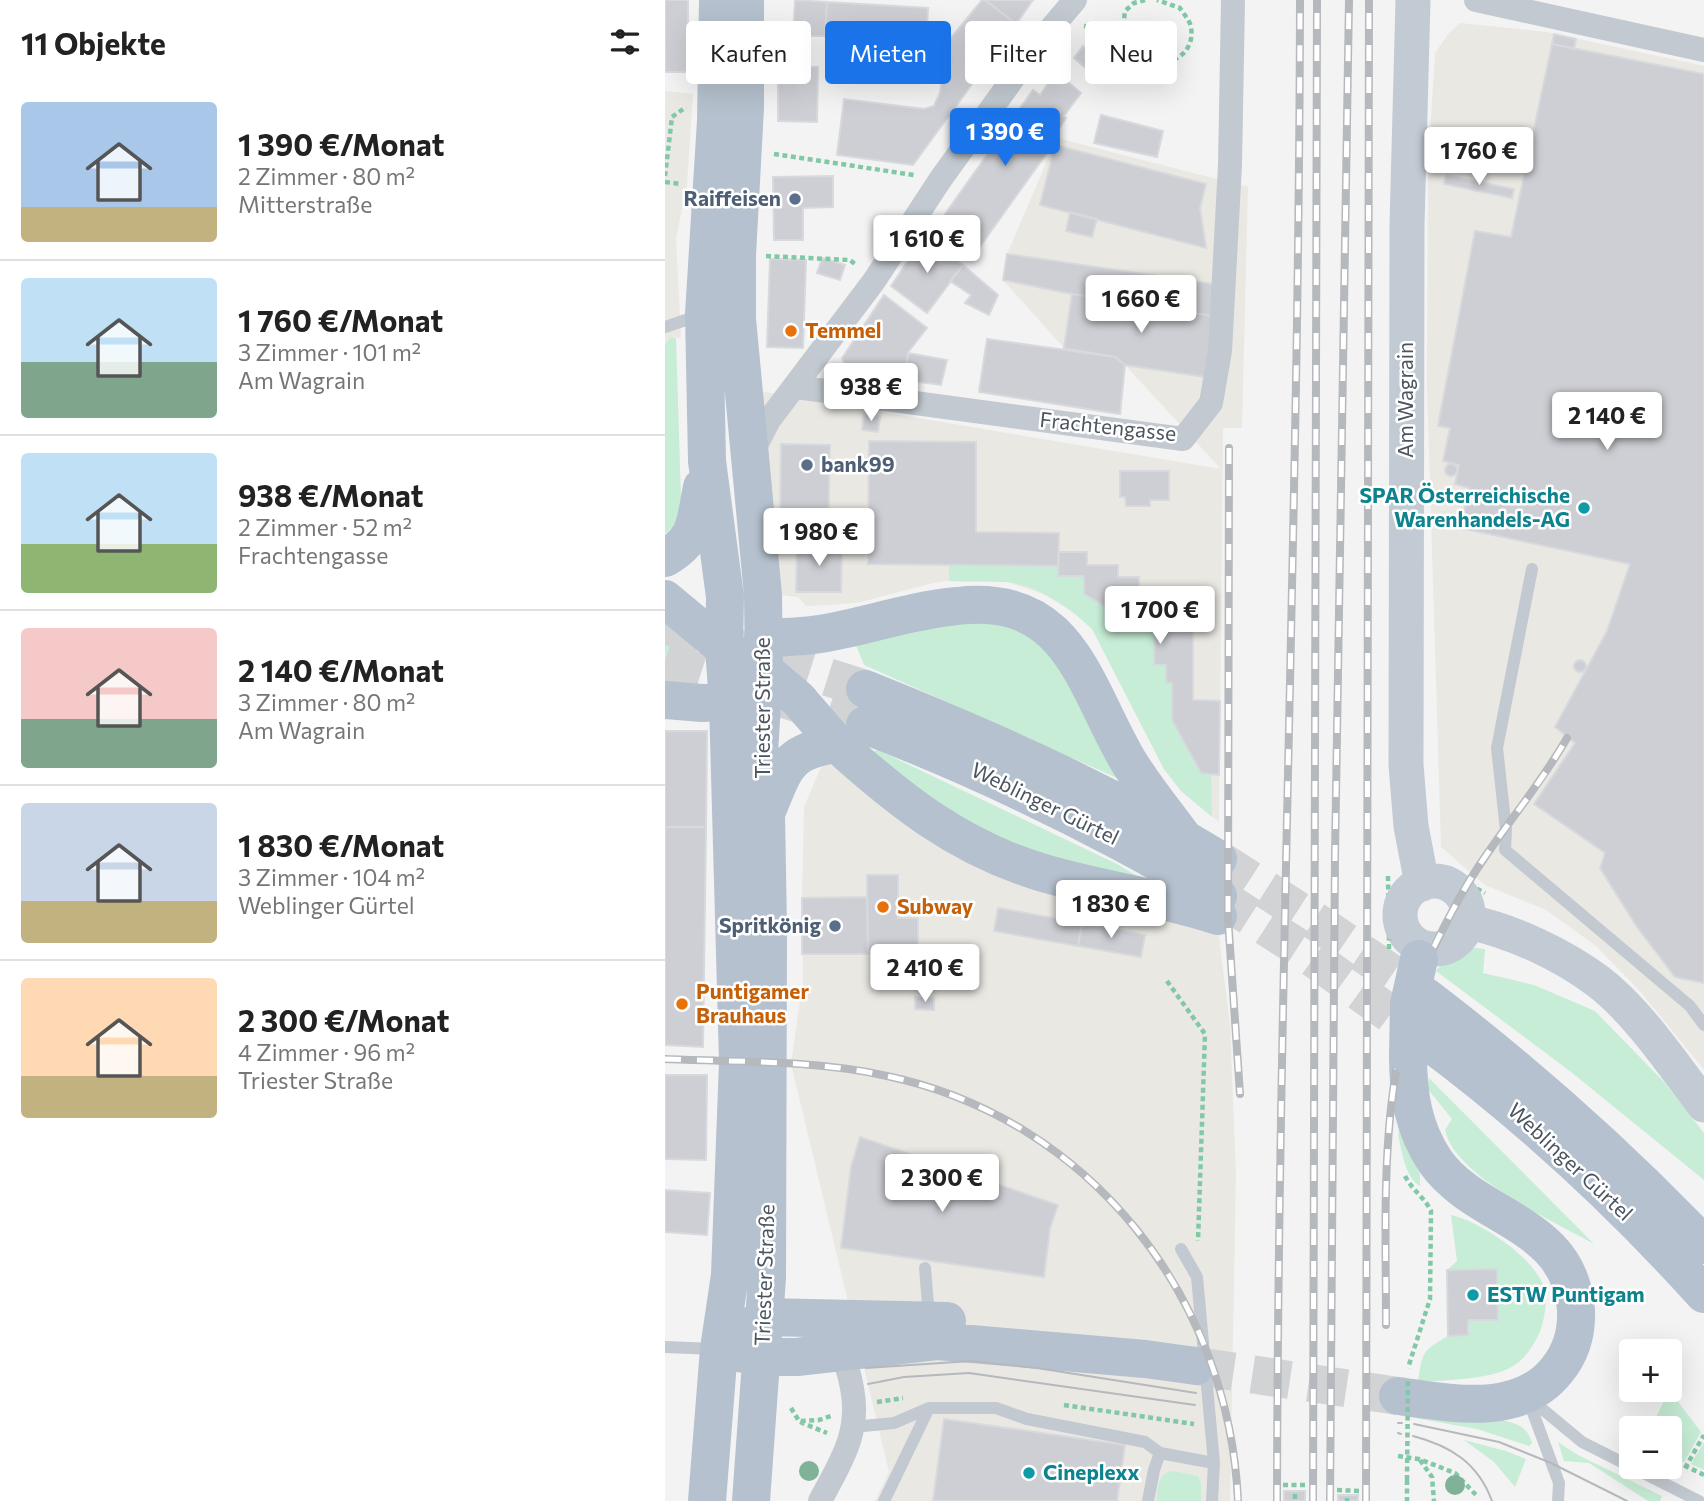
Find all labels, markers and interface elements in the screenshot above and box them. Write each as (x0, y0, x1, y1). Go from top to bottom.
chip: Kaufen (686, 21, 811, 84)
chip: Mieten (825, 21, 951, 84)
chip: Filter (965, 21, 1071, 84)
chip: Neu (1085, 21, 1177, 84)
icon: filters (606, 23, 644, 61)
text: 11 Objekte (21, 24, 166, 61)
pin: 1 390 € (940, 108, 1070, 168)
text: 1 390 € (966, 117, 1044, 145)
text: 1 390 €/Monat (238, 125, 444, 162)
pin: 1 760 € (1414, 128, 1544, 187)
icon: home (77, 130, 161, 214)
text: 1 760 € (1440, 136, 1518, 164)
text: 2 Zimmer · 80 m² (238, 162, 415, 190)
place label: Raiffeisen (684, 185, 781, 210)
text: Mitterstraße (238, 190, 372, 218)
marker: Raiffeisen (787, 191, 803, 207)
pin: 1 610 € (862, 216, 992, 275)
text: 1 610 € (889, 224, 965, 252)
pin: 1 660 € (1076, 276, 1206, 335)
text: 1 660 € (1101, 284, 1181, 312)
text: 1 760 €/Monat (238, 301, 443, 338)
icon: home (77, 306, 161, 390)
place label: Temmel (805, 317, 882, 342)
marker: Temmel (783, 323, 799, 339)
text: 3 Zimmer · 101 m² (238, 338, 421, 366)
street label: Am Wagrain (1392, 342, 1417, 458)
pin: 938 € (822, 364, 920, 423)
text: Am Wagrain (238, 366, 365, 394)
text: 938 € (840, 372, 902, 400)
pin: 2 140 € (1542, 392, 1672, 452)
text: 2 140 € (1568, 401, 1646, 429)
street label: Frachtengasse (1039, 406, 1178, 445)
place label: bank99 (821, 451, 895, 476)
marker: bank99 (799, 457, 815, 473)
text: 938 €/Monat (238, 476, 424, 513)
icon: home (77, 481, 161, 565)
place label: SPAR Österreichische Warenhandels-AG (1359, 482, 1570, 531)
marker: SPAR Österreichische Warenhandels-AG (1576, 500, 1592, 516)
pin: 1 980 € (754, 508, 884, 568)
text: 2 Zimmer · 52 m² (238, 513, 412, 541)
text: 1 980 € (779, 517, 859, 545)
text: Frachtengasse (238, 541, 388, 569)
pin: 1 700 € (1095, 586, 1225, 646)
text: 1 700 € (1121, 595, 1199, 623)
street label: Triester Straße (749, 637, 774, 779)
text: 2 140 €/Monat (238, 651, 444, 688)
icon: home (77, 656, 161, 740)
text: 3 Zimmer · 80 m² (238, 688, 415, 716)
text: Am Wagrain (238, 716, 365, 744)
street label: Weblinger Gürtel (968, 756, 1124, 849)
text: 1 830 €/Monat (238, 826, 444, 863)
icon: home (77, 831, 161, 915)
text: 3 Zimmer · 104 m² (238, 863, 425, 891)
pin: 1 830 € (1046, 880, 1176, 940)
text: 1 830 € (1072, 889, 1150, 917)
text: Weblinger Gürtel (238, 891, 415, 919)
place label: Subway (897, 893, 974, 918)
marker: Subway (875, 899, 891, 915)
place label: Spritkönig (719, 912, 821, 937)
marker: Spritkönig (827, 918, 843, 934)
pin: 2 410 € (860, 944, 990, 1004)
text: 2 410 € (886, 953, 964, 981)
place label: Puntigamer Brauhaus (696, 978, 809, 1027)
marker: Puntigamer Brauhaus (674, 996, 690, 1012)
text: 2 300 €/Monat (238, 1001, 449, 1038)
icon: home (77, 1006, 161, 1090)
text: 4 Zimmer · 96 m² (238, 1038, 415, 1066)
text: Triester Straße (238, 1066, 393, 1094)
street label: Weblinger Gürtel (1504, 1097, 1639, 1225)
pin: 2 300 € (877, 1154, 1007, 1214)
text: 2 300 € (901, 1163, 983, 1191)
street label: Triester Straße (749, 1204, 778, 1346)
place label: ESTW Puntigam (1487, 1281, 1645, 1306)
marker: ESTW Puntigam (1465, 1287, 1481, 1303)
map controls (1619, 1339, 1682, 1479)
button: + (1619, 1339, 1682, 1402)
button: − (1619, 1416, 1682, 1479)
place label: Cineplexx (1043, 1459, 1140, 1484)
marker: Cineplexx (1021, 1465, 1037, 1481)

